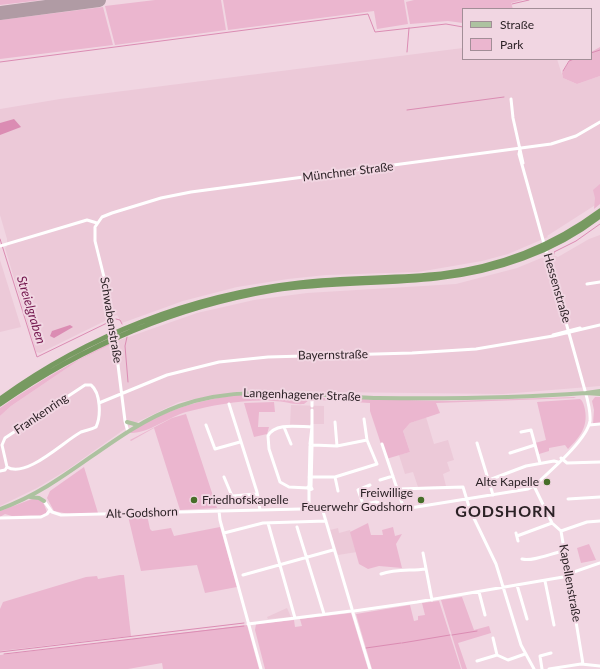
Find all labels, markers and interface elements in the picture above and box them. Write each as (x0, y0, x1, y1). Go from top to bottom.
legend (462, 8, 592, 60)
text: Straße (500, 17, 534, 32)
text: Park (500, 37, 523, 52)
street label: Münchner Straße (302, 159, 394, 185)
street label: Hessenstraße (540, 252, 574, 324)
water label: Streielgraben (13, 274, 49, 346)
street label: Schwabenstraße (97, 276, 125, 364)
street label: Bayernstraße (298, 347, 368, 363)
street label: Langenhagener Straße (243, 386, 361, 404)
street label: Frankenring (11, 391, 71, 437)
place label: Alte Kapelle (475, 475, 539, 489)
marker: Alte Kapelle (542, 477, 552, 487)
place label: Freiwillige Feuerwehr Godshorn (301, 486, 413, 514)
place label: Friedhofskapelle (202, 493, 288, 507)
marker: Friedhofskapelle (189, 495, 199, 505)
marker: Freiwillige Feuerwehr Godshorn (416, 495, 426, 505)
district label: GODSHORN (455, 502, 557, 522)
street label: Alt-Godshorn (106, 505, 178, 521)
street label: Kapellenstraße (556, 543, 584, 623)

